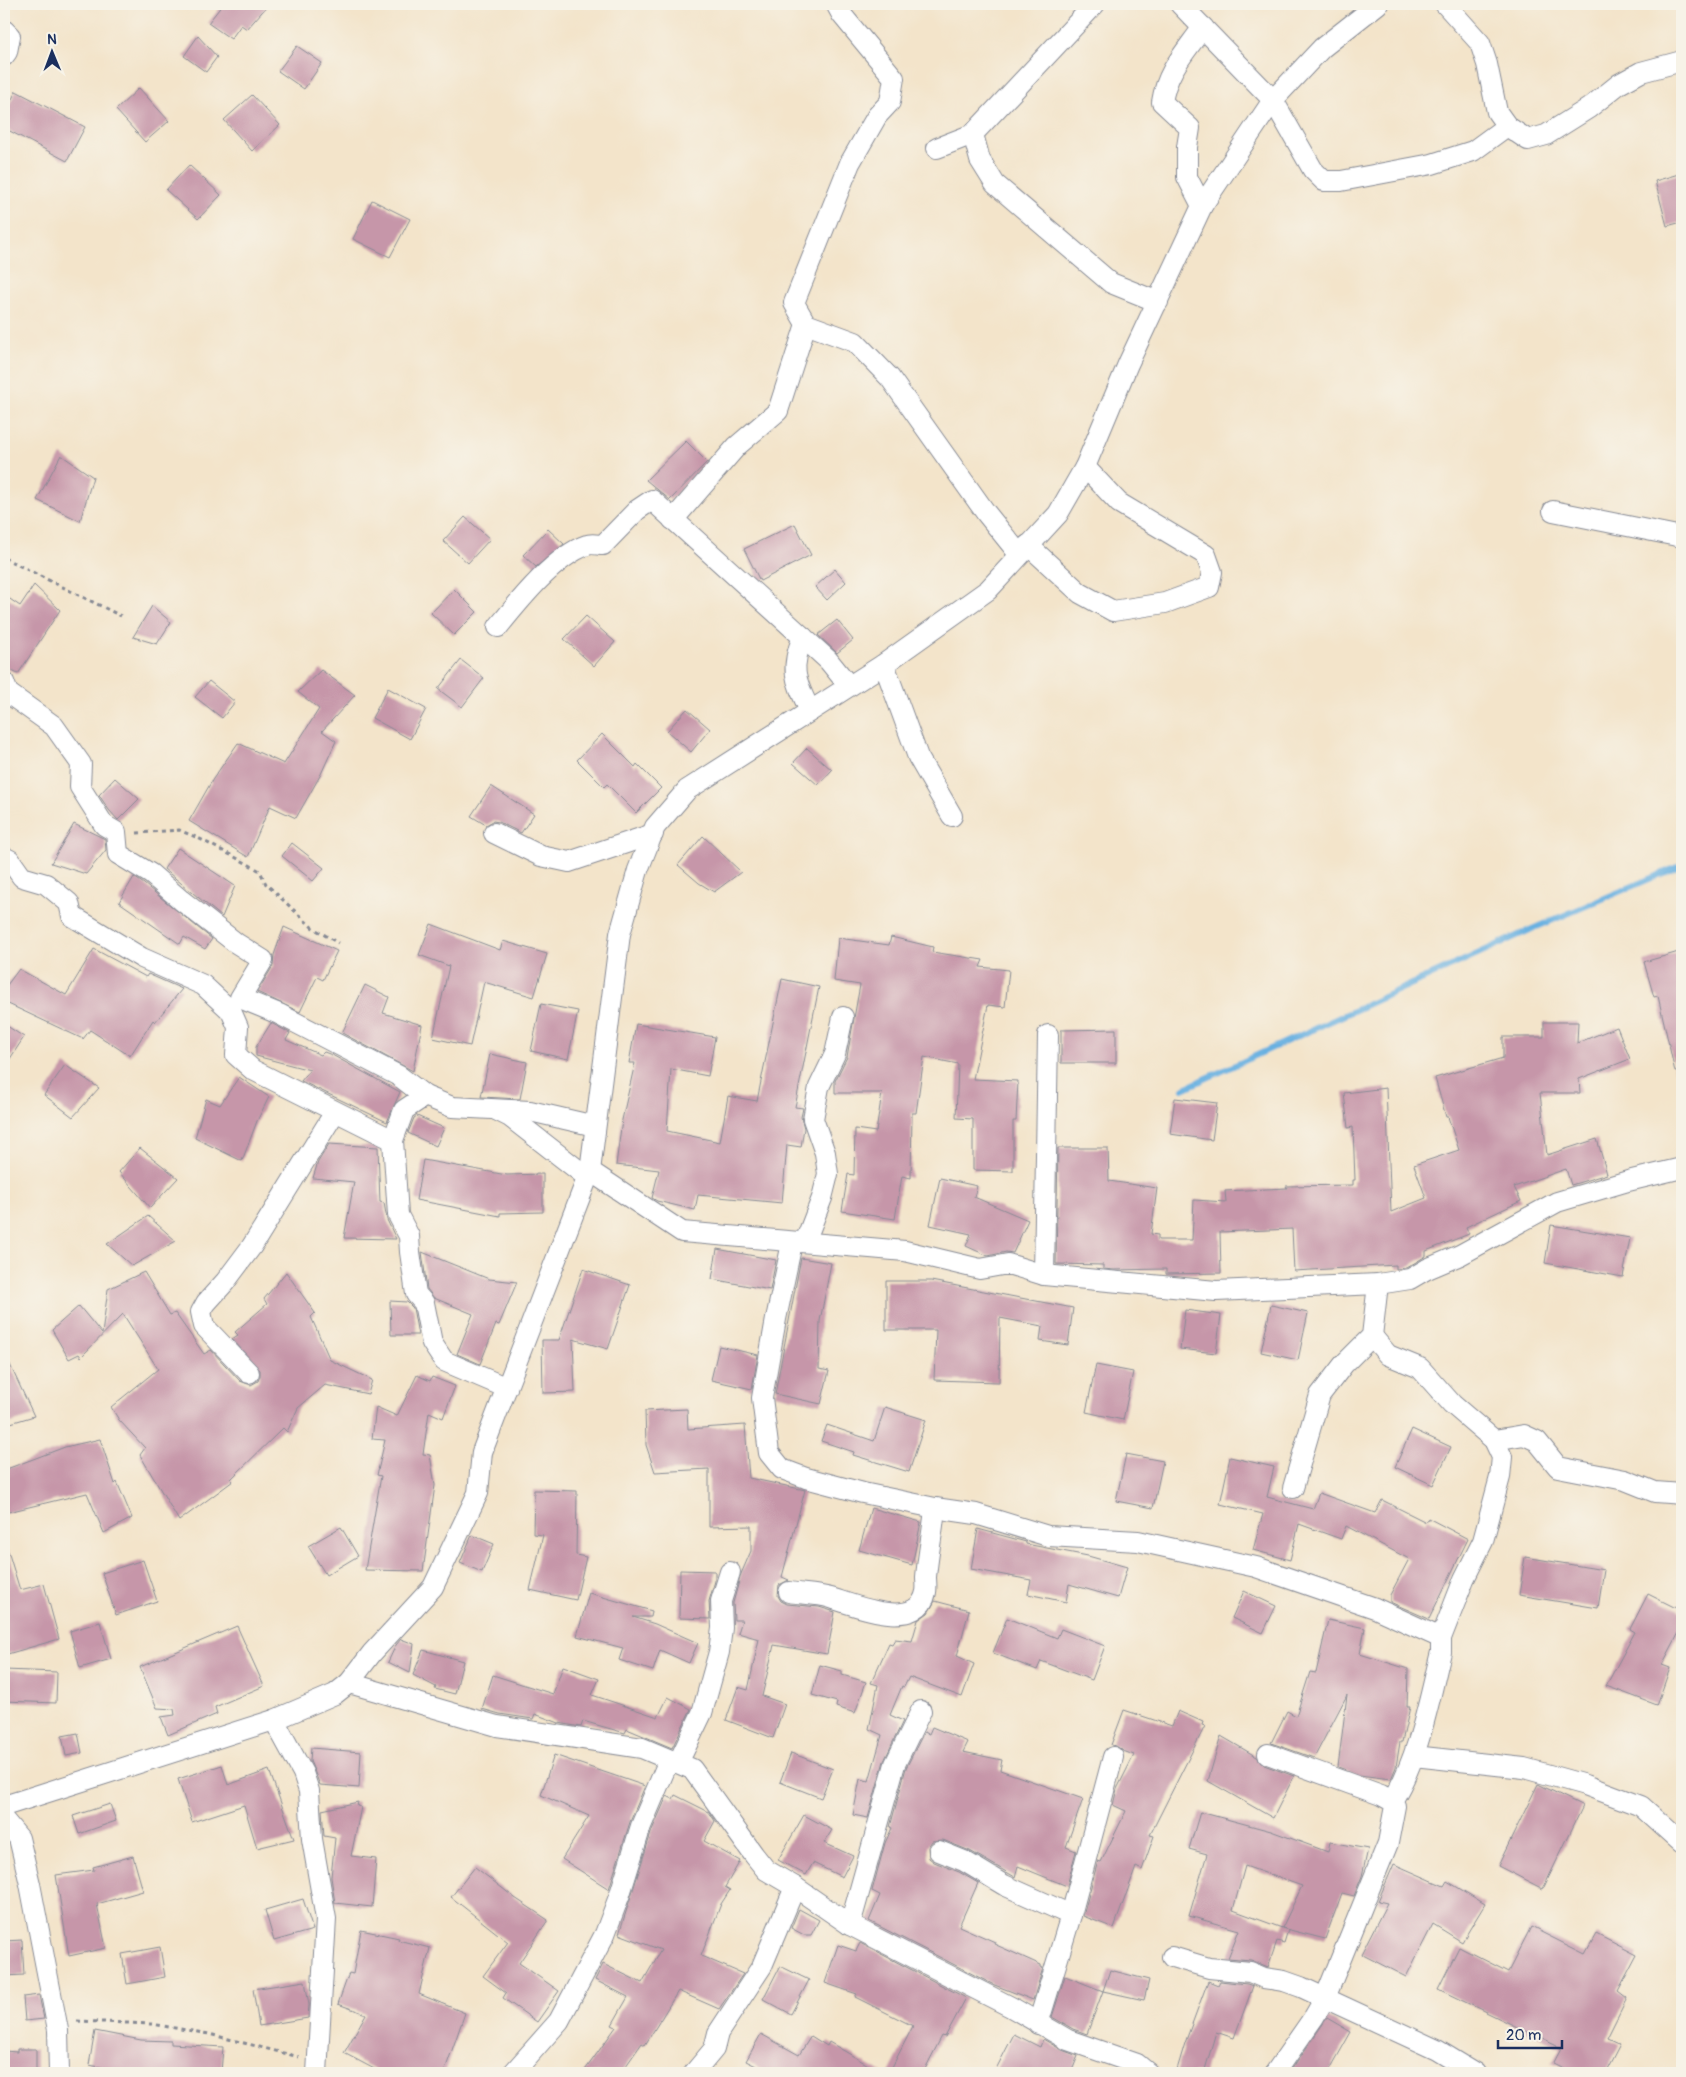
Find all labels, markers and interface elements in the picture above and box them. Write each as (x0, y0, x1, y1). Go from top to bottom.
north arrow (28, 28, 78, 78)
text: N (47, 31, 57, 48)
scale bar (1498, 2017, 1562, 2049)
text: 20 m (1506, 2026, 1541, 2045)

